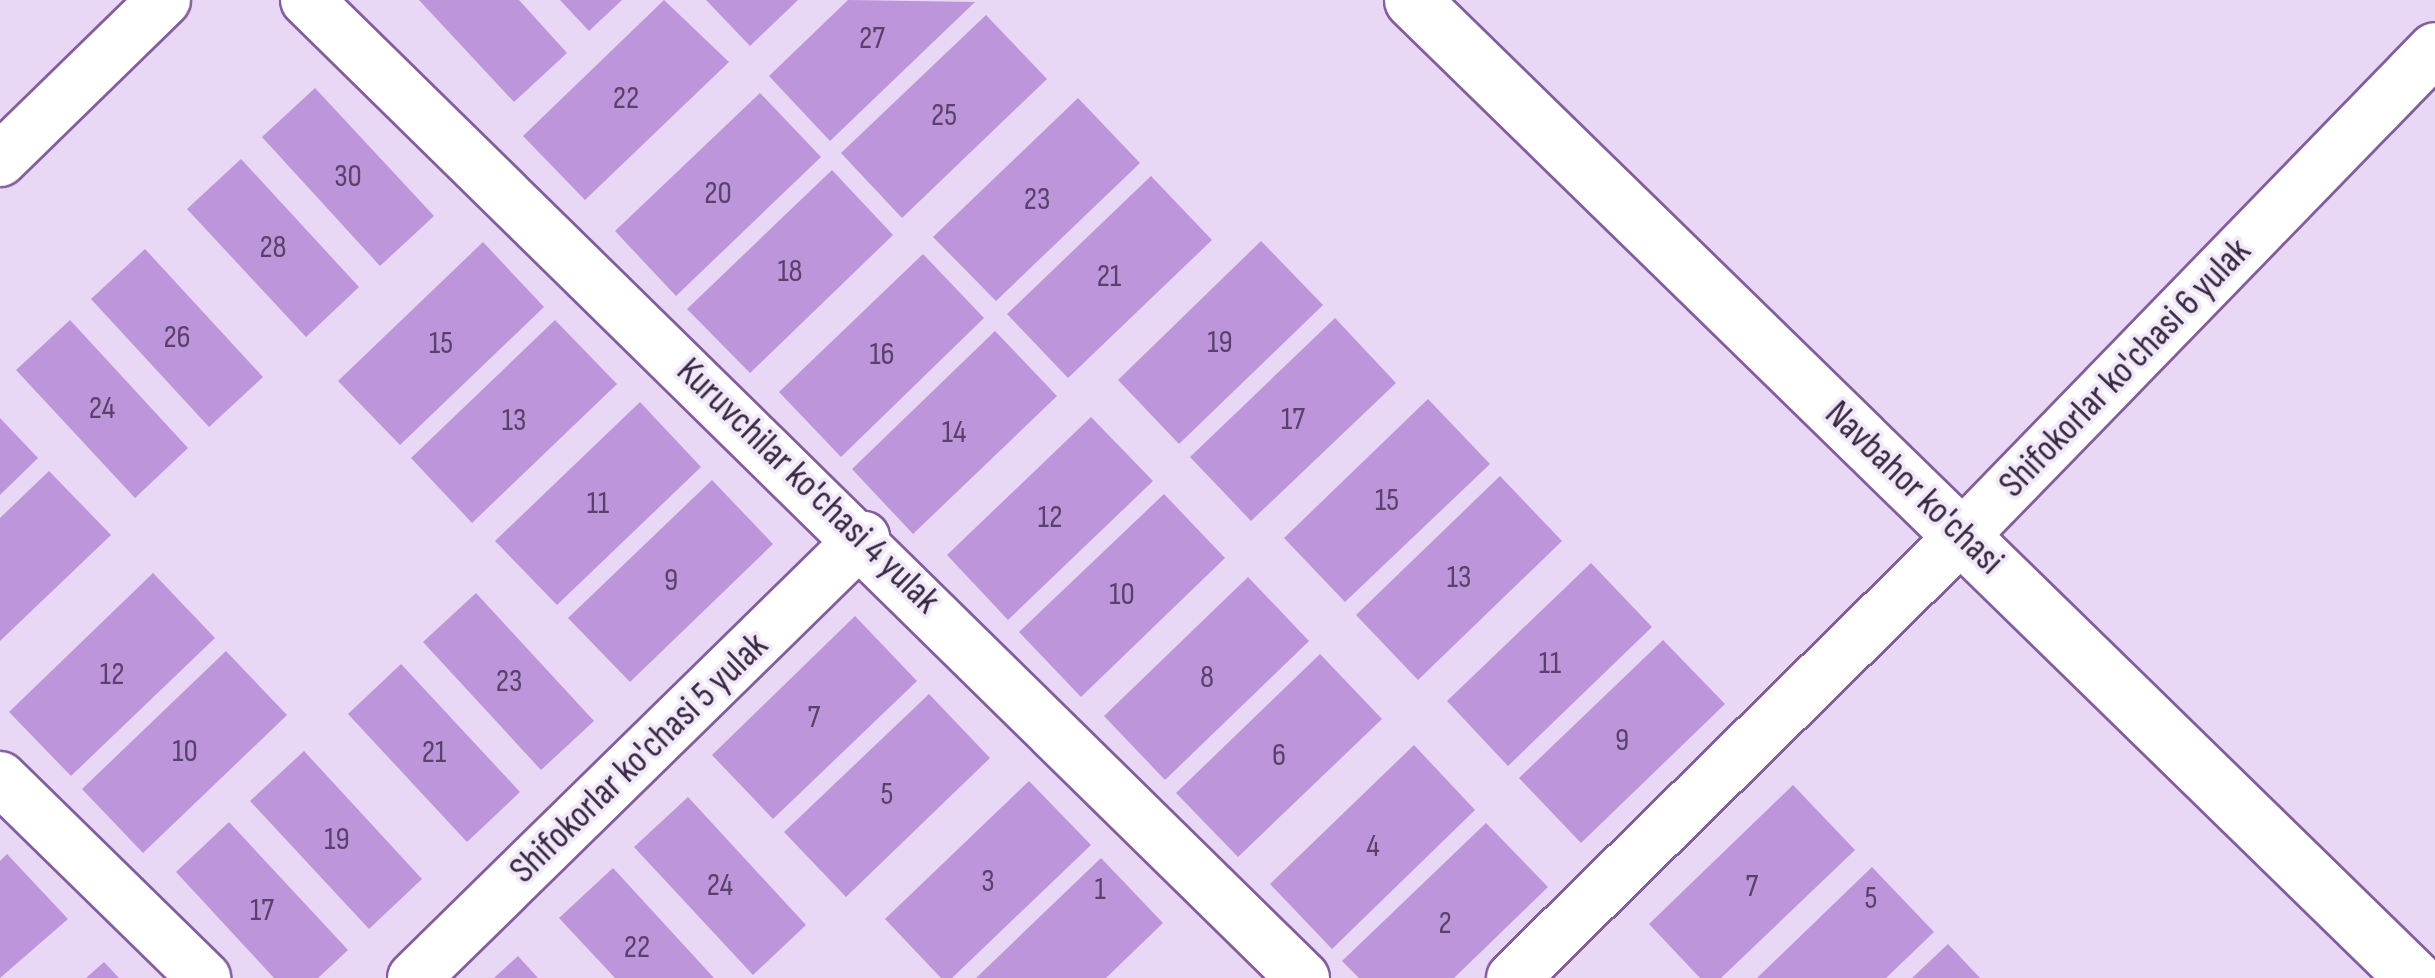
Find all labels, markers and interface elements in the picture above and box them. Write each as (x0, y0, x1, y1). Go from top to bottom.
house number: 27 (859, 20, 885, 58)
house number: 22 (613, 80, 639, 118)
house number: 25 (931, 97, 957, 135)
house number: 30 (334, 158, 362, 196)
house number: 20 (704, 175, 732, 213)
house number: 23 (1024, 181, 1050, 219)
house number: 28 (259, 229, 287, 267)
street label: Shifokorlar ko'chasi 6 yulak (1990, 229, 2260, 507)
house number: 18 (777, 253, 803, 291)
house number: 21 (1097, 258, 1121, 296)
house number: 26 (163, 319, 191, 357)
house number: 19 (1207, 324, 1233, 362)
house number: 15 (429, 325, 453, 363)
house number: 16 (869, 336, 895, 374)
street label: Kuruvchilar ko'chasi 4 yulak (667, 349, 949, 623)
house number: 24 (89, 390, 115, 428)
street label: Navbahor ko'chasi (1815, 392, 2013, 584)
house number: 17 (1281, 401, 1305, 439)
house number: 13 (502, 402, 526, 440)
house number: 14 (942, 414, 966, 452)
house number: 15 (1375, 482, 1399, 520)
house number: 11 (587, 485, 609, 523)
house number: 12 (1038, 499, 1062, 537)
house number: 13 (1447, 559, 1471, 597)
house number: 9 (664, 562, 678, 600)
house number: 10 (1109, 576, 1135, 614)
street label: Shifokorlar ko'chasi 5 yulak (500, 623, 778, 893)
house number: 11 (1539, 645, 1561, 683)
house number: 12 (100, 656, 124, 694)
house number: 8 (1200, 659, 1214, 697)
house number: 23 (496, 663, 522, 701)
house number: 7 (808, 699, 820, 737)
house number: 9 (1615, 722, 1629, 760)
house number: 10 (172, 733, 198, 771)
house number: 21 (422, 734, 446, 772)
house number: 6 (1272, 737, 1286, 775)
house number: 5 (881, 776, 893, 814)
house number: 19 (324, 821, 350, 859)
house number: 4 (1366, 828, 1380, 866)
house number: 3 (981, 863, 995, 901)
house number: 24 (707, 867, 733, 905)
house number: 7 (1746, 868, 1758, 906)
house number: 1 (1094, 871, 1106, 909)
house number: 5 (1865, 880, 1877, 918)
house number: 17 (250, 892, 274, 930)
house number: 2 (1438, 905, 1452, 943)
house number: 22 (624, 929, 650, 967)

